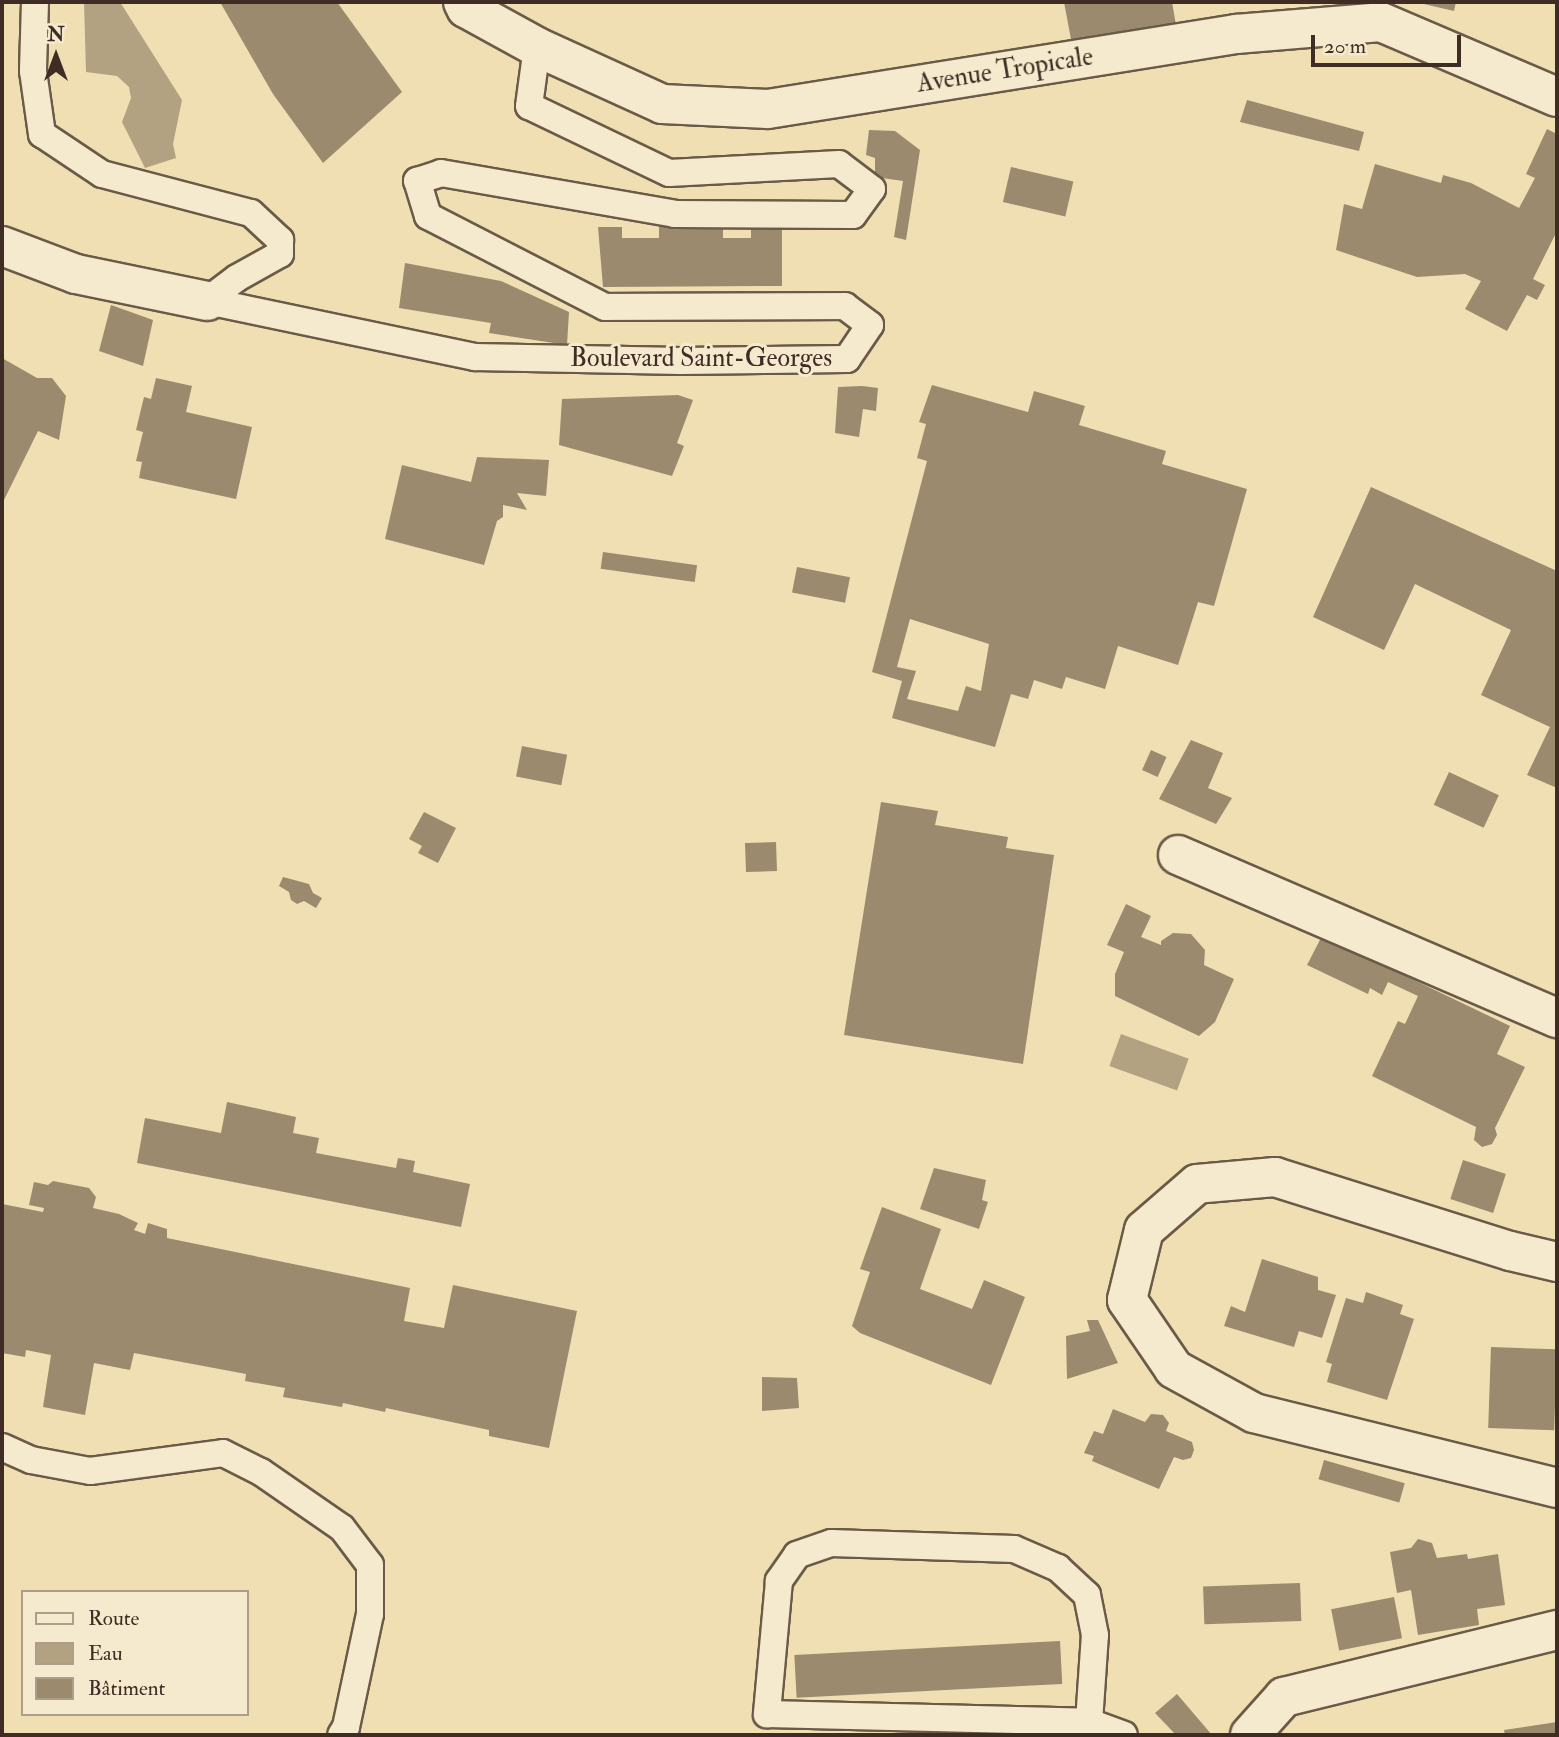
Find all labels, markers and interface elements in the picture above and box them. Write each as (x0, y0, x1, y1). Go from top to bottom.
north arrow (21, 21, 91, 91)
scale bar (1314, 21, 1464, 65)
text: N (47, 23, 65, 47)
text: 20 m (1324, 33, 1366, 60)
street label: Avenue Tropicale (915, 42, 1095, 100)
street label: Boulevard Saint-Georges (570, 343, 832, 375)
legend (21, 1590, 248, 1716)
text: Route (88, 1605, 139, 1632)
text: Eau (88, 1640, 123, 1667)
text: Bâtiment (88, 1675, 165, 1702)

